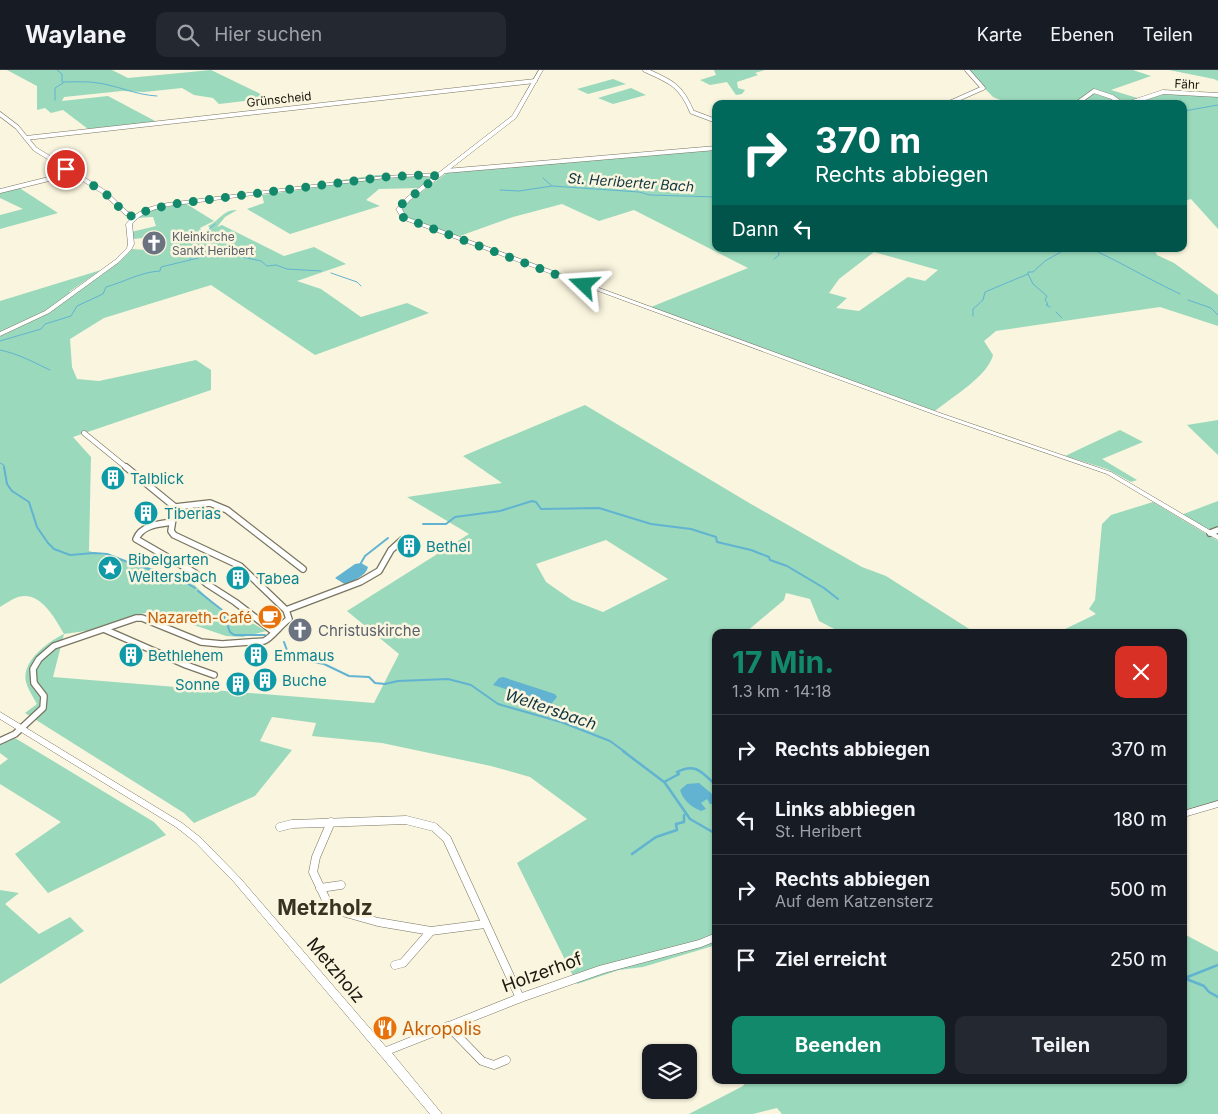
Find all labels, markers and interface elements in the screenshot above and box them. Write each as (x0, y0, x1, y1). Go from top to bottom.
search box (156, 12, 506, 57)
text: Waylane (25, 20, 126, 49)
icon: search (174, 21, 202, 49)
text: Hier suchen (214, 23, 322, 46)
text: Karte (977, 24, 1022, 45)
text: Ebenen (1050, 24, 1114, 45)
text: Teilen (1142, 24, 1193, 45)
street label: Fähr (1174, 76, 1200, 92)
street label: Grünscheid (246, 88, 312, 110)
text: 370 m (815, 119, 921, 161)
icon: right (732, 120, 797, 185)
pin (45, 148, 87, 190)
icon: arrive (52, 155, 80, 183)
text: Rechts abbiegen (815, 161, 989, 187)
water label: St. Heriberter Bach (567, 169, 695, 195)
icon: left (789, 215, 817, 243)
text: Dann (732, 218, 779, 241)
place label: Kleinkirche Sankt Heribert (172, 229, 254, 258)
church icon: Kleinkirche Sankt Heribert (141, 230, 167, 256)
position arrow (557, 258, 609, 310)
building icon: Talblick (100, 465, 126, 491)
place label: Talblick (130, 469, 185, 488)
building icon: Tiberias (133, 500, 159, 526)
place label: Tiberias (164, 504, 221, 523)
building icon: Bethel (396, 533, 422, 559)
place label: Bethel (426, 537, 471, 556)
place label: Bibelgarten Weltersbach (128, 550, 217, 586)
place icon: Bibelgarten Weltersbach (97, 555, 123, 581)
building icon: Tabea (225, 565, 251, 591)
place label: Tabea (256, 569, 300, 588)
cafe icon: Nazareth-Café (257, 604, 283, 630)
place label: Nazareth-Café (148, 608, 252, 627)
church icon: Christuskirche (287, 617, 313, 643)
place label: Christuskirche (318, 621, 420, 640)
building icon: Bethlehem (118, 642, 144, 668)
building icon: Emmaus (243, 642, 269, 668)
text: 17 Min. (732, 644, 834, 680)
place label: Bethlehem (148, 646, 223, 665)
place label: Emmaus (274, 646, 335, 665)
button: close (1115, 646, 1167, 698)
building icon: Buche (252, 667, 278, 693)
building icon: Sonne (225, 671, 251, 697)
place label: Buche (282, 671, 327, 690)
place label: Sonne (175, 675, 220, 694)
text: 1.3 km · 14:18 (732, 681, 831, 701)
water label: Weltersbach (503, 684, 599, 734)
icon: right (732, 736, 760, 764)
text: Rechts abbiegen (775, 738, 930, 761)
text: 370 m (1111, 738, 1167, 761)
text: Links abbiegen (775, 798, 916, 821)
icon: left (732, 806, 760, 834)
text: 180 m (1114, 808, 1167, 831)
text: St. Heribert (775, 821, 862, 841)
text: Rechts abbiegen (775, 868, 930, 891)
icon: right (732, 876, 760, 904)
text: 500 m (1109, 878, 1167, 901)
text: Auf dem Katzensterz (775, 891, 934, 911)
district label: Metzholz (277, 895, 373, 920)
street label: Metzholz (303, 933, 369, 1007)
icon: arrive (732, 946, 760, 974)
street label: Holzerhof (499, 948, 585, 996)
text: Ziel erreicht (775, 948, 887, 971)
text: 250 m (1110, 948, 1167, 971)
restaurant icon: Akropolis (372, 1015, 398, 1041)
button: Beenden (732, 1016, 945, 1074)
button: Teilen (955, 1016, 1167, 1074)
place label: Akropolis (402, 1018, 482, 1039)
map controls (642, 1044, 697, 1099)
button: layers (642, 1044, 697, 1099)

